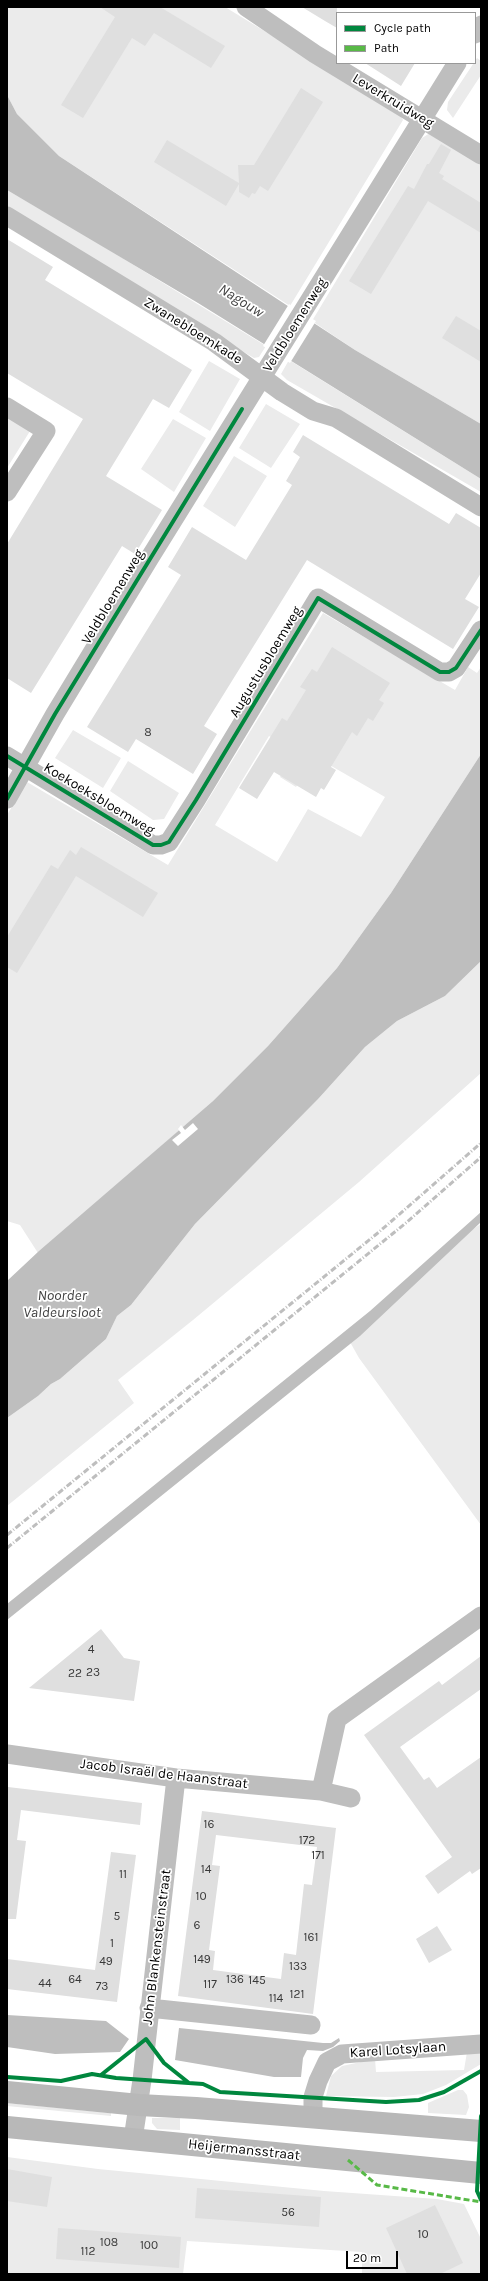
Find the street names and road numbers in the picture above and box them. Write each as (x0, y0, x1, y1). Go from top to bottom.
street label: Leverkruidweg (349, 70, 437, 132)
street label: Veldbloemenweg (259, 275, 331, 375)
street label: Zwanebloemkade (141, 294, 245, 368)
street label: Veldbloemenweg (78, 546, 148, 648)
street label: Augustusbloemweg (226, 603, 306, 721)
street label: Koekoeksbloemweg (40, 759, 158, 839)
street label: Jacob Israël de Haanstraat (79, 1755, 249, 1793)
street label: John Blankensteinstraat (139, 1868, 175, 2026)
street label: Karel Lotsylaan (349, 2038, 447, 2062)
street label: Heijermansstraat (187, 2136, 301, 2164)

